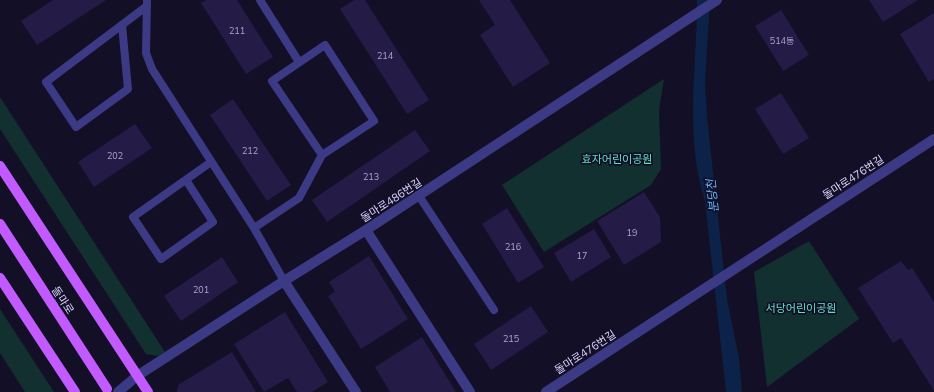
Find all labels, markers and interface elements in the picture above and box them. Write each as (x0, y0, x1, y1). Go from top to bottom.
house number: 211 (229, 25, 245, 36)
house number: 514동 (770, 35, 794, 46)
house number: 214 (377, 50, 394, 61)
house number: 212 (242, 145, 258, 156)
house number: 202 (107, 150, 123, 161)
park label: 효자어린이공원 (582, 152, 652, 166)
street label: 돌마로476번길 (820, 152, 886, 202)
house number: 213 (363, 171, 379, 182)
street label: 돌마로486번길 (358, 175, 424, 225)
water label: 분당천 (703, 177, 721, 213)
house number: 19 (627, 227, 637, 238)
house number: 216 (505, 241, 521, 252)
house number: 17 (577, 250, 587, 261)
street label: 돌마로 (49, 283, 77, 317)
house number: 201 (193, 284, 209, 295)
park label: 서당어린이공원 (766, 301, 836, 315)
street label: 돌마로476번길 (552, 327, 618, 377)
house number: 215 (503, 333, 520, 344)

